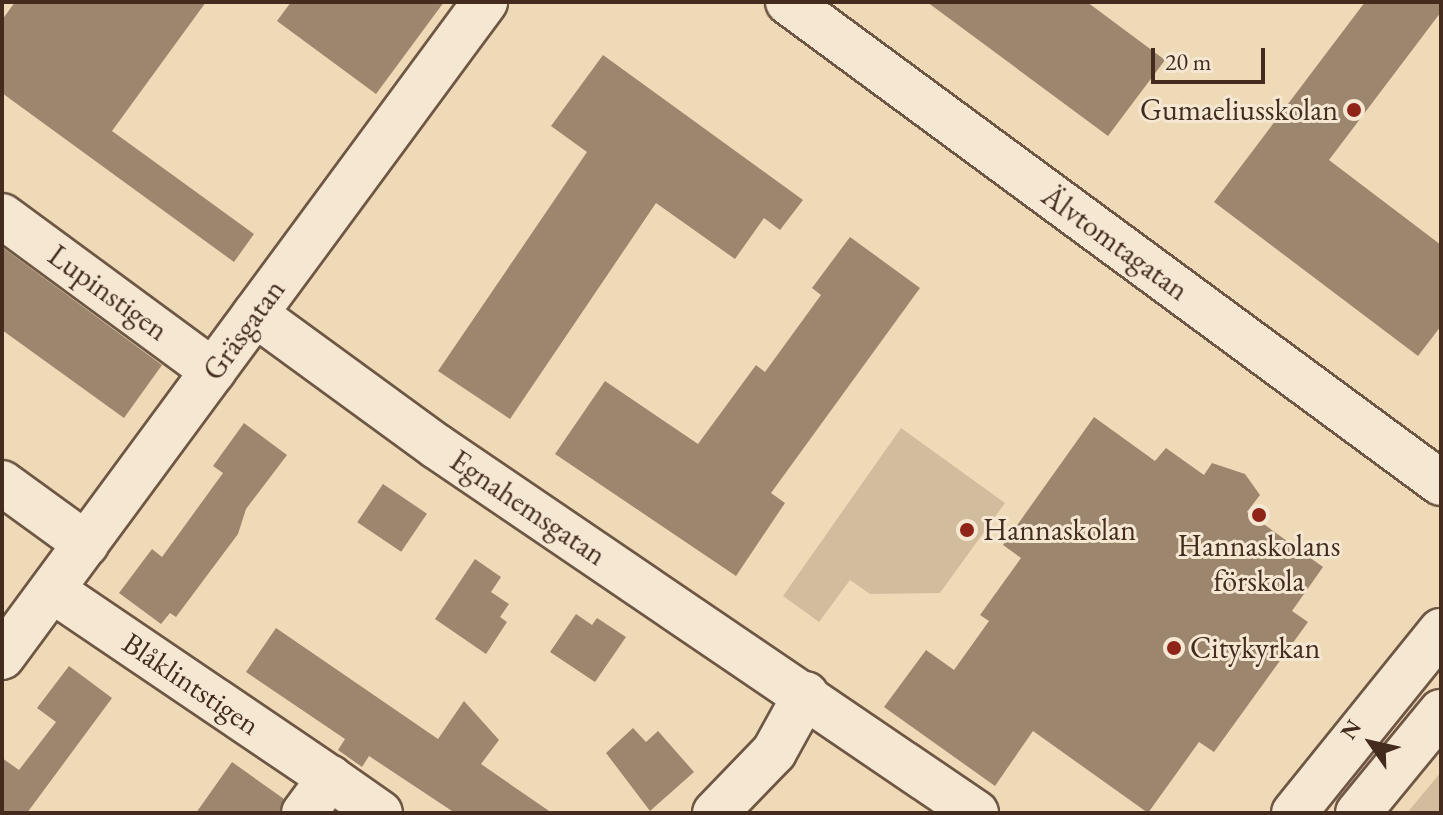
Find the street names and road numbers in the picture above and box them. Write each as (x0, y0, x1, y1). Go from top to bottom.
street label: Älvtomtagatan (1035, 178, 1195, 308)
street label: Lupinstigen (41, 238, 175, 348)
street label: Gräsgatan (195, 273, 293, 387)
street label: Egnahemsgatan (443, 443, 613, 573)
street label: Blåklintstigen (116, 625, 266, 743)

